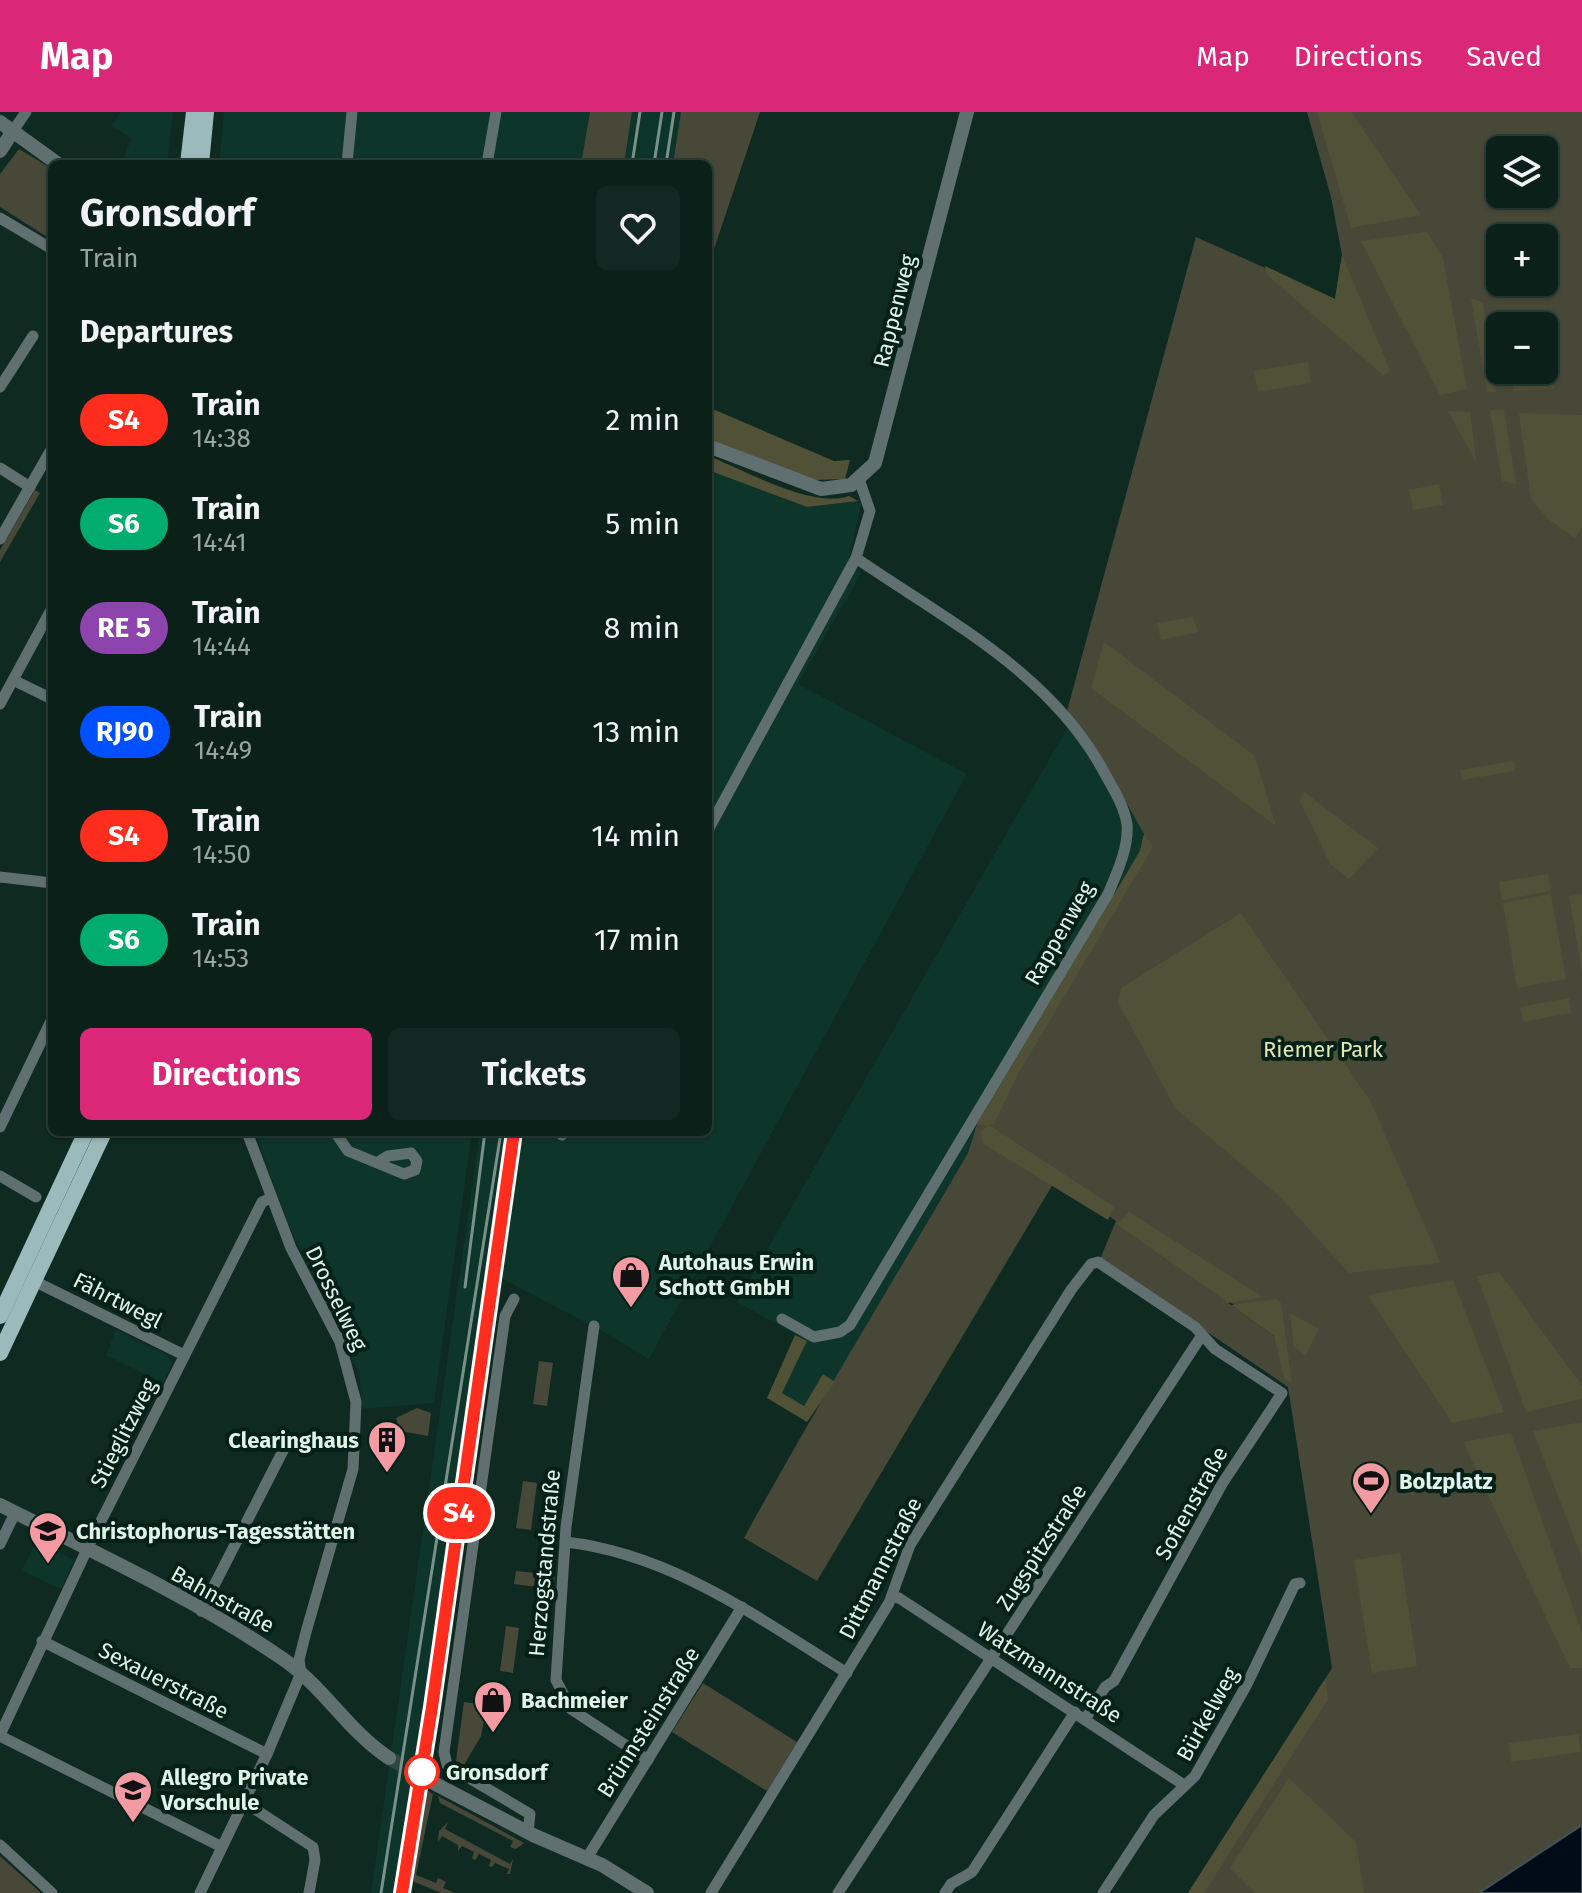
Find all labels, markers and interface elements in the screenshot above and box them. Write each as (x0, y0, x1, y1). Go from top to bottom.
text: Map (40, 33, 113, 79)
text: Map (1196, 40, 1250, 73)
text: Directions (1294, 40, 1422, 73)
text: Saved (1466, 40, 1542, 73)
map controls (1486, 136, 1558, 384)
button: layers (1486, 136, 1558, 208)
button: heart (596, 186, 680, 270)
text: Gronsdorf (80, 190, 255, 236)
button: + (1486, 224, 1558, 296)
text: Train (80, 243, 139, 274)
street label: Rappenweg (867, 251, 922, 370)
button: − (1486, 312, 1558, 384)
text: Departures (80, 314, 233, 350)
text: Train (192, 387, 261, 423)
text: 2 min (605, 402, 680, 438)
text: S4 (108, 403, 140, 436)
text: 14:38 (192, 423, 251, 454)
text: Train (192, 491, 261, 527)
text: 5 min (605, 506, 680, 542)
text: S6 (108, 507, 140, 540)
text: 14:41 (192, 527, 247, 558)
text: Train (192, 595, 261, 631)
text: 8 min (604, 610, 680, 646)
text: RE 5 (97, 611, 151, 644)
text: 14:44 (192, 631, 251, 662)
text: Train (194, 699, 262, 735)
text: 13 min (592, 714, 680, 750)
text: RJ90 (96, 715, 154, 748)
text: 14:49 (194, 735, 252, 766)
text: Train (192, 803, 261, 839)
text: 14 min (591, 818, 680, 854)
text: S4 (108, 819, 140, 852)
text: 14:50 (192, 839, 251, 870)
street label: Rappenweg (1019, 876, 1100, 990)
text: Train (192, 907, 261, 943)
text: 17 min (594, 922, 680, 958)
text: S6 (108, 923, 140, 956)
text: 14:53 (192, 943, 249, 974)
button: Directions (80, 1028, 372, 1120)
button: Tickets (388, 1028, 680, 1120)
park label: Riemer Park (1263, 1036, 1384, 1063)
street label: Drosselweg (300, 1242, 374, 1355)
place label: Autohaus Erwin Schott GmbH (658, 1249, 814, 1301)
shop icon: Autohaus Erwin Schott GmbH (610, 1254, 652, 1309)
street label: Fährtwegl (69, 1267, 167, 1334)
street label: Stieglitzweg (84, 1374, 163, 1492)
building icon: Clearinghaus (366, 1419, 408, 1474)
place label: Clearinghaus (228, 1427, 359, 1454)
street label: Sofienstraße (1149, 1442, 1234, 1565)
sports icon: Bolzplatz (1350, 1460, 1392, 1515)
street label: Herzogstandstraße (523, 1468, 566, 1658)
place label: Bolzplatz (1399, 1468, 1492, 1495)
street label: Zugspitzstraße (991, 1479, 1092, 1615)
line badge: S4 (423, 1487, 495, 1539)
street label: Dittmannstraße (833, 1493, 928, 1644)
text: S4 (443, 1496, 475, 1529)
school or university icon: Christophorus-Tagesstätten (27, 1510, 69, 1565)
place label: Christophorus-Tagesstätten (76, 1518, 355, 1545)
street label: Bahnstraße (166, 1560, 279, 1639)
street label: Watzmannstraße (973, 1616, 1127, 1729)
street label: Sexauerstraße (94, 1636, 233, 1725)
street label: Brünnsteinstraße (591, 1642, 706, 1803)
street label: Bürkelweg (1171, 1662, 1245, 1766)
shop icon: Bachmeier (472, 1679, 514, 1734)
place label: Bachmeier (521, 1687, 628, 1714)
marker: Gronsdorf (405, 1755, 439, 1789)
place label: Gronsdorf (446, 1759, 549, 1786)
place label: Allegro Private Vorschule (160, 1764, 308, 1816)
school or university icon: Allegro Private Vorschule (112, 1769, 154, 1824)

